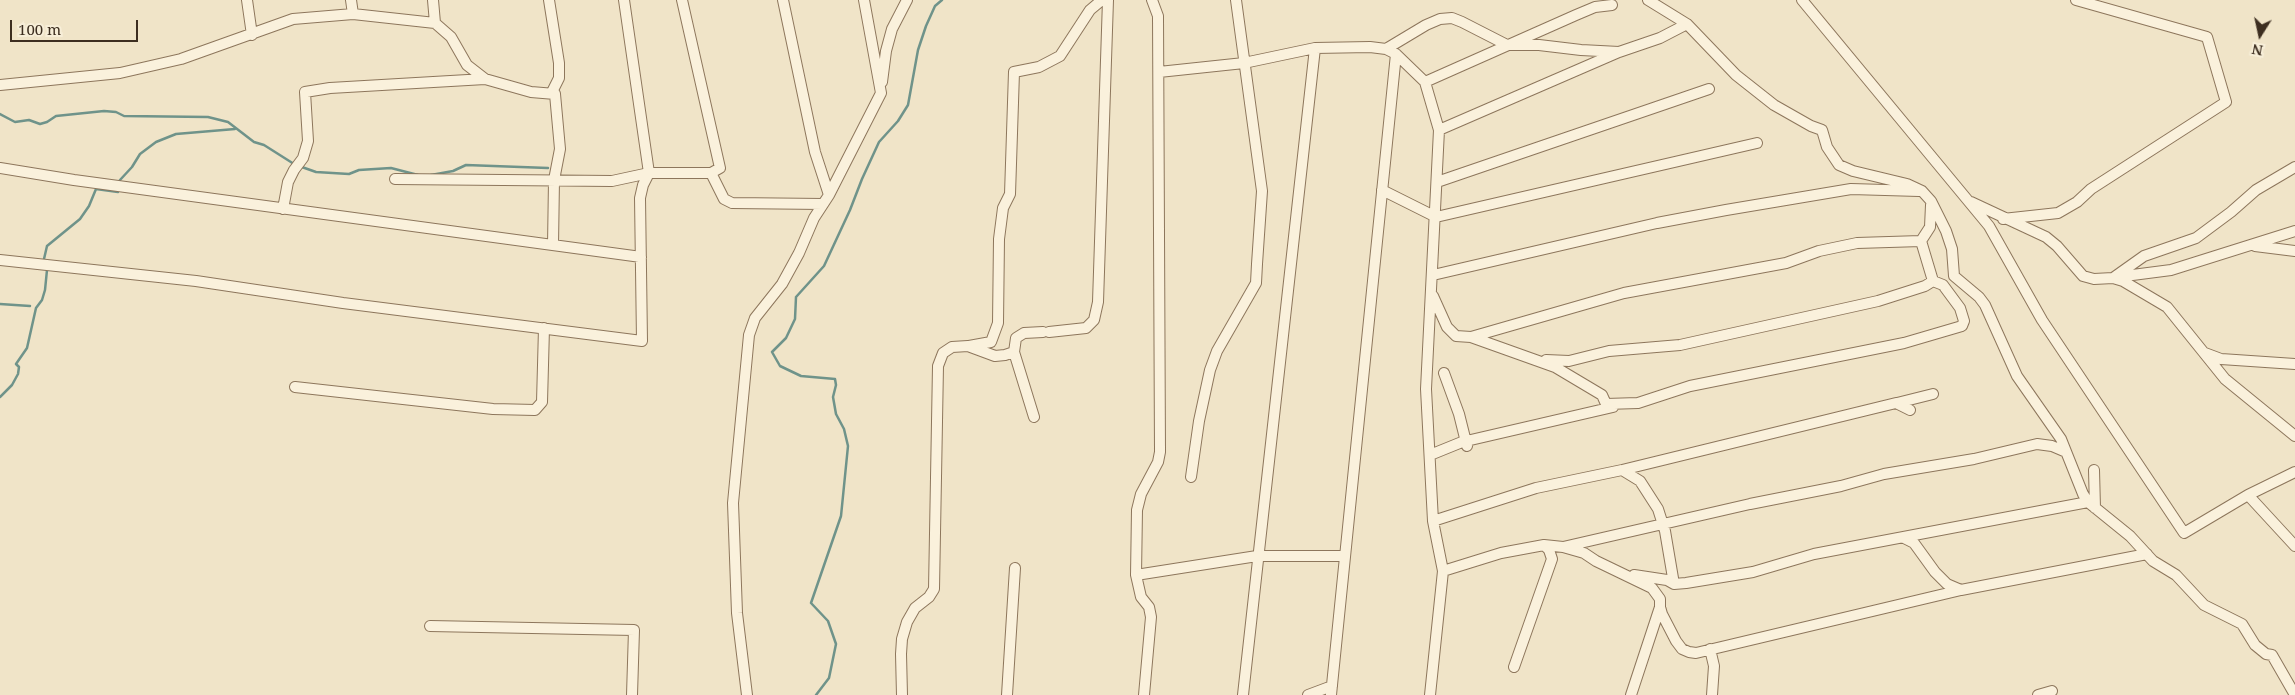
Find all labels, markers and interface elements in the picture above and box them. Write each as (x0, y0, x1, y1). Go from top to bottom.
scale bar (12, 10, 140, 42)
north arrow (2235, 10, 2285, 60)
text: 100 m (18, 19, 61, 39)
text: N (2250, 40, 2264, 61)

